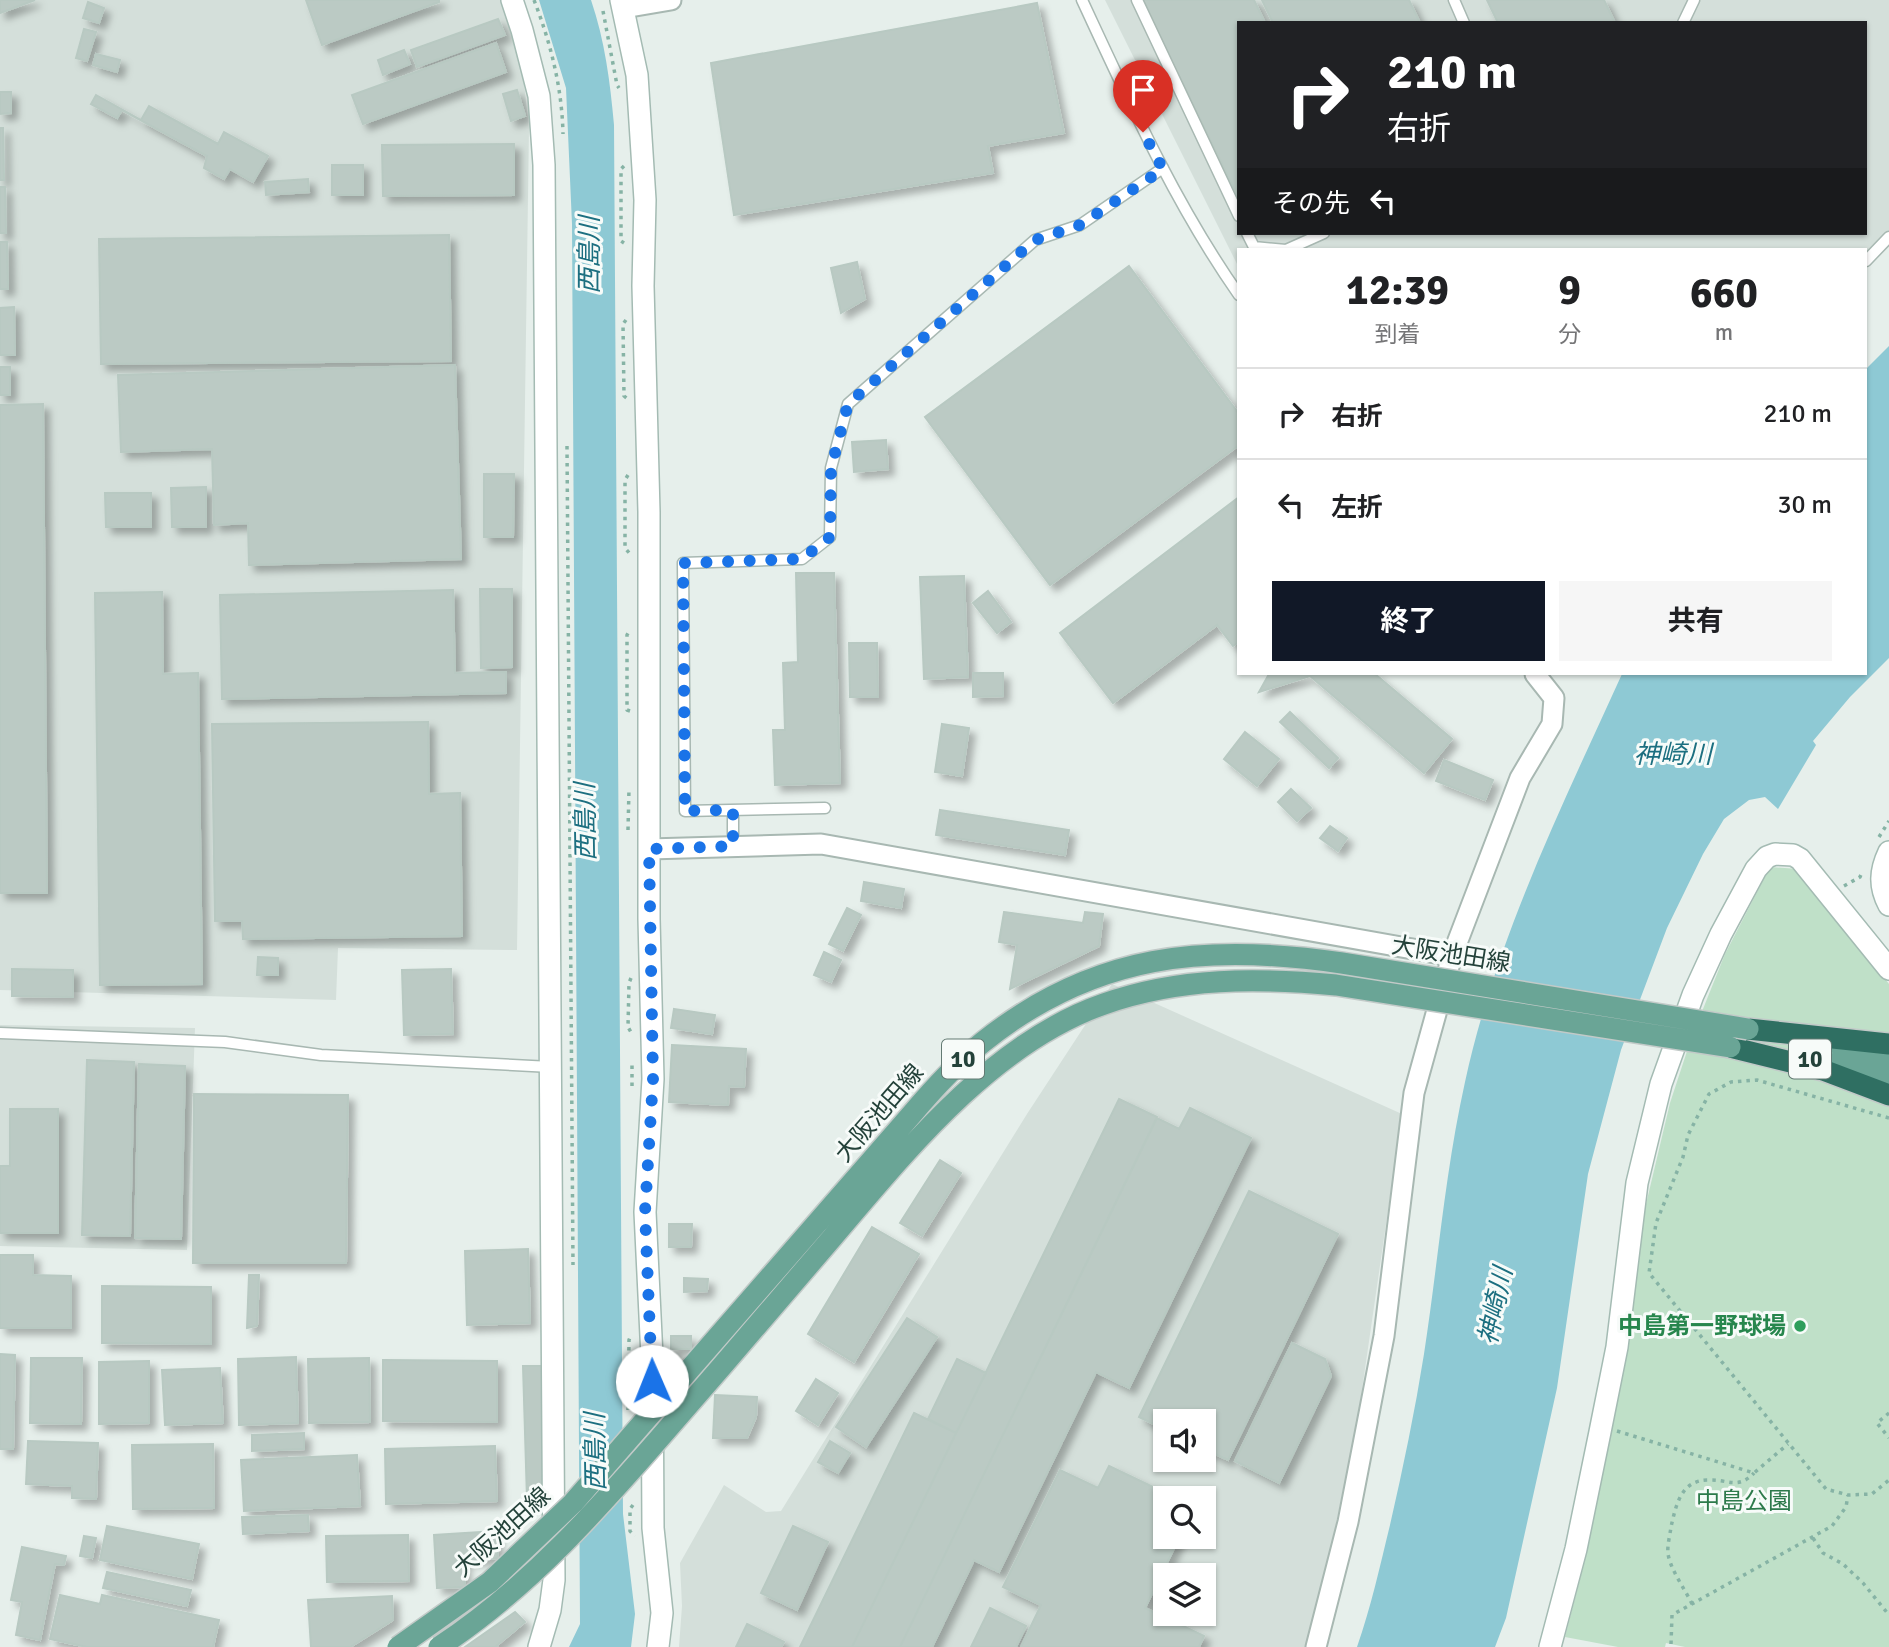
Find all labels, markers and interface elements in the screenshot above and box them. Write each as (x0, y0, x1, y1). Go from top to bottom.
text: 210 m (1387, 42, 1517, 102)
icon: right (1272, 49, 1363, 140)
pin (1113, 60, 1173, 132)
icon: arrive (1124, 71, 1162, 109)
text: 右折 (1387, 109, 1451, 148)
icon: left (1364, 182, 1402, 220)
text: その先 (1272, 188, 1350, 220)
water label: 西島川 (574, 213, 606, 294)
text: 12:39 (1346, 265, 1449, 316)
text: 9 (1558, 265, 1581, 316)
text: 660 (1690, 268, 1758, 319)
text: m (1715, 318, 1733, 347)
text: 到着 (1375, 320, 1421, 349)
text: 分 (1558, 320, 1581, 349)
icon: right (1272, 395, 1310, 433)
text: 210 m (1763, 398, 1832, 430)
text: 右折 (1331, 401, 1383, 433)
icon: left (1272, 486, 1310, 524)
text: 30 m (1777, 489, 1832, 521)
text: 左折 (1331, 492, 1383, 524)
button: 終了 (1272, 581, 1545, 661)
button: 共有 (1559, 581, 1832, 661)
water label: 神崎川 (1634, 739, 1715, 771)
water label: 西島川 (569, 780, 603, 861)
street label: 大阪池田線 (1389, 930, 1513, 978)
road number: 10 (942, 1040, 984, 1078)
road number: 10 (1789, 1040, 1831, 1078)
street label: 大阪池田線 (828, 1058, 930, 1168)
water label: 神崎川 (1472, 1262, 1520, 1347)
place label: 中島第一野球場 (1618, 1311, 1786, 1341)
marker: 中島第一野球場 (1792, 1318, 1808, 1334)
position arrow (615, 1344, 689, 1418)
map controls (1153, 1409, 1216, 1626)
button: sound (1153, 1409, 1216, 1472)
water label: 西島川 (579, 1410, 613, 1491)
street label: 大阪池田線 (447, 1481, 557, 1583)
button: search (1153, 1486, 1216, 1549)
park label: 中島公園 (1696, 1486, 1792, 1516)
button: layers (1153, 1563, 1216, 1626)

